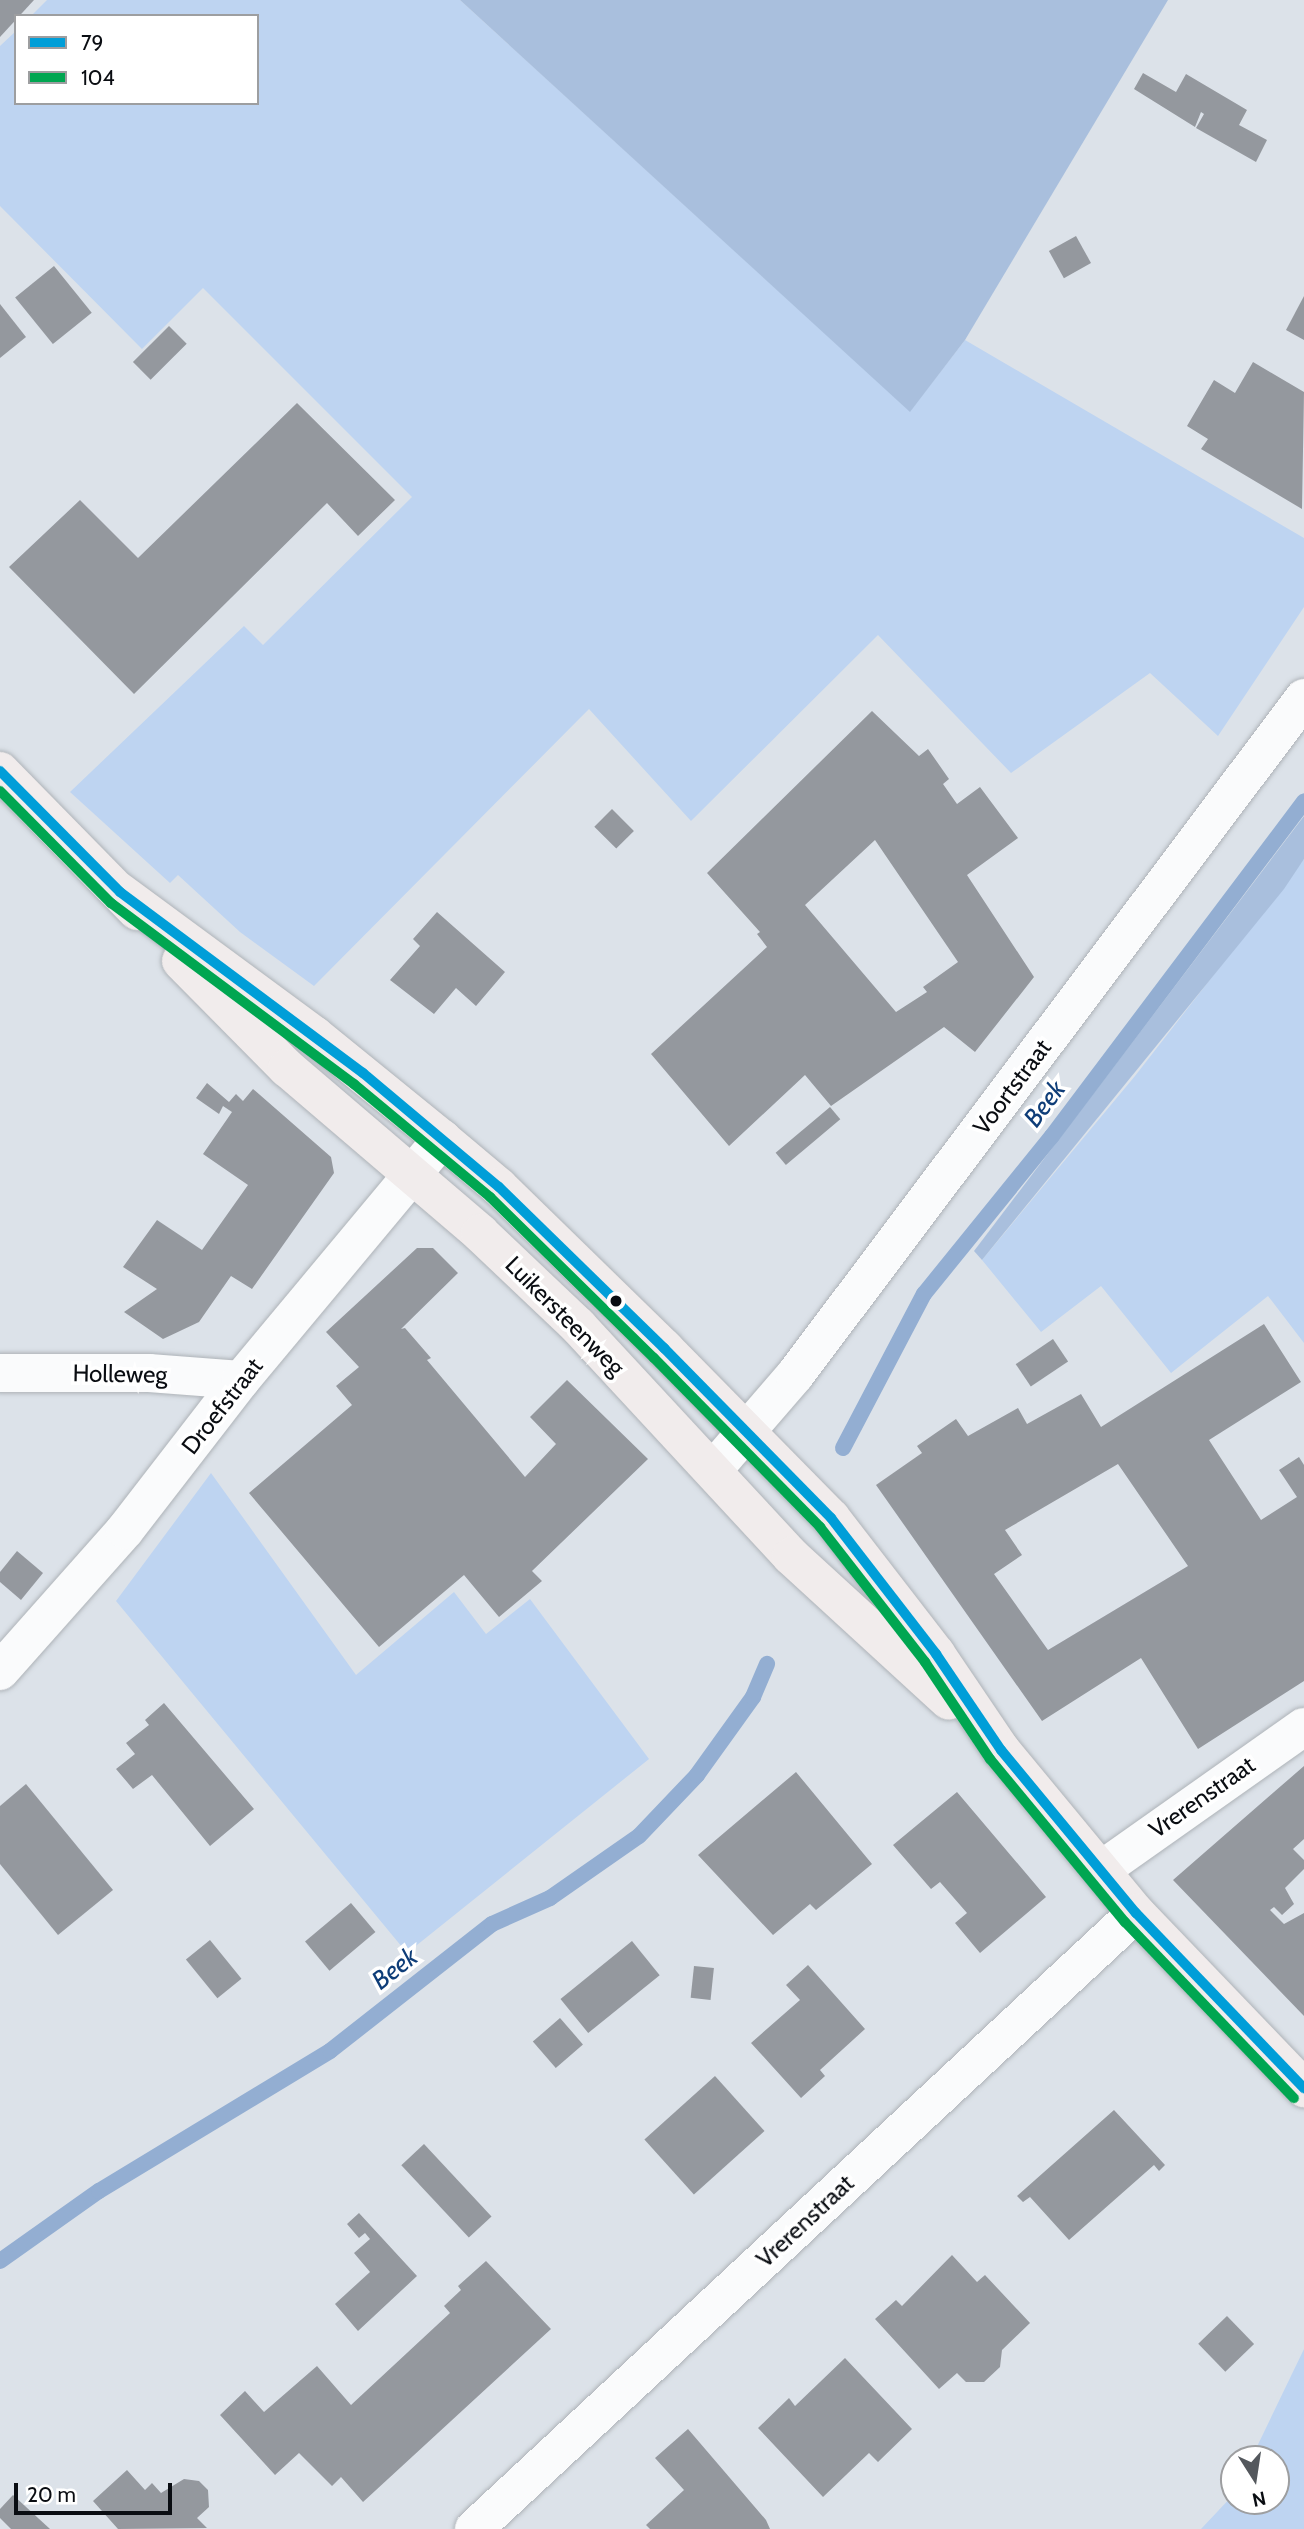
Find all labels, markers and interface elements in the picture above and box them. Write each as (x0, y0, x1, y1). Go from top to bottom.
legend (14, 14, 259, 105)
text: 79 (81, 30, 104, 55)
text: 104 (81, 65, 115, 90)
street label: Voortstraat (967, 1034, 1057, 1140)
water label: Beek (1018, 1075, 1072, 1133)
street label: Luikersteenweg (499, 1250, 631, 1382)
unlabelled marker (609, 1294, 623, 1308)
street label: Droefstraat (175, 1352, 269, 1460)
street label: Holleweg (72, 1359, 168, 1389)
street label: Vrerenstraat (1144, 1750, 1260, 1844)
water label: Beek (366, 1941, 424, 1997)
street label: Vrerenstraat (750, 2169, 860, 2273)
north arrow (1220, 2445, 1290, 2515)
scale bar (18, 2470, 175, 2514)
text: 20 m (27, 2482, 76, 2507)
text: N (1250, 2486, 1268, 2512)

